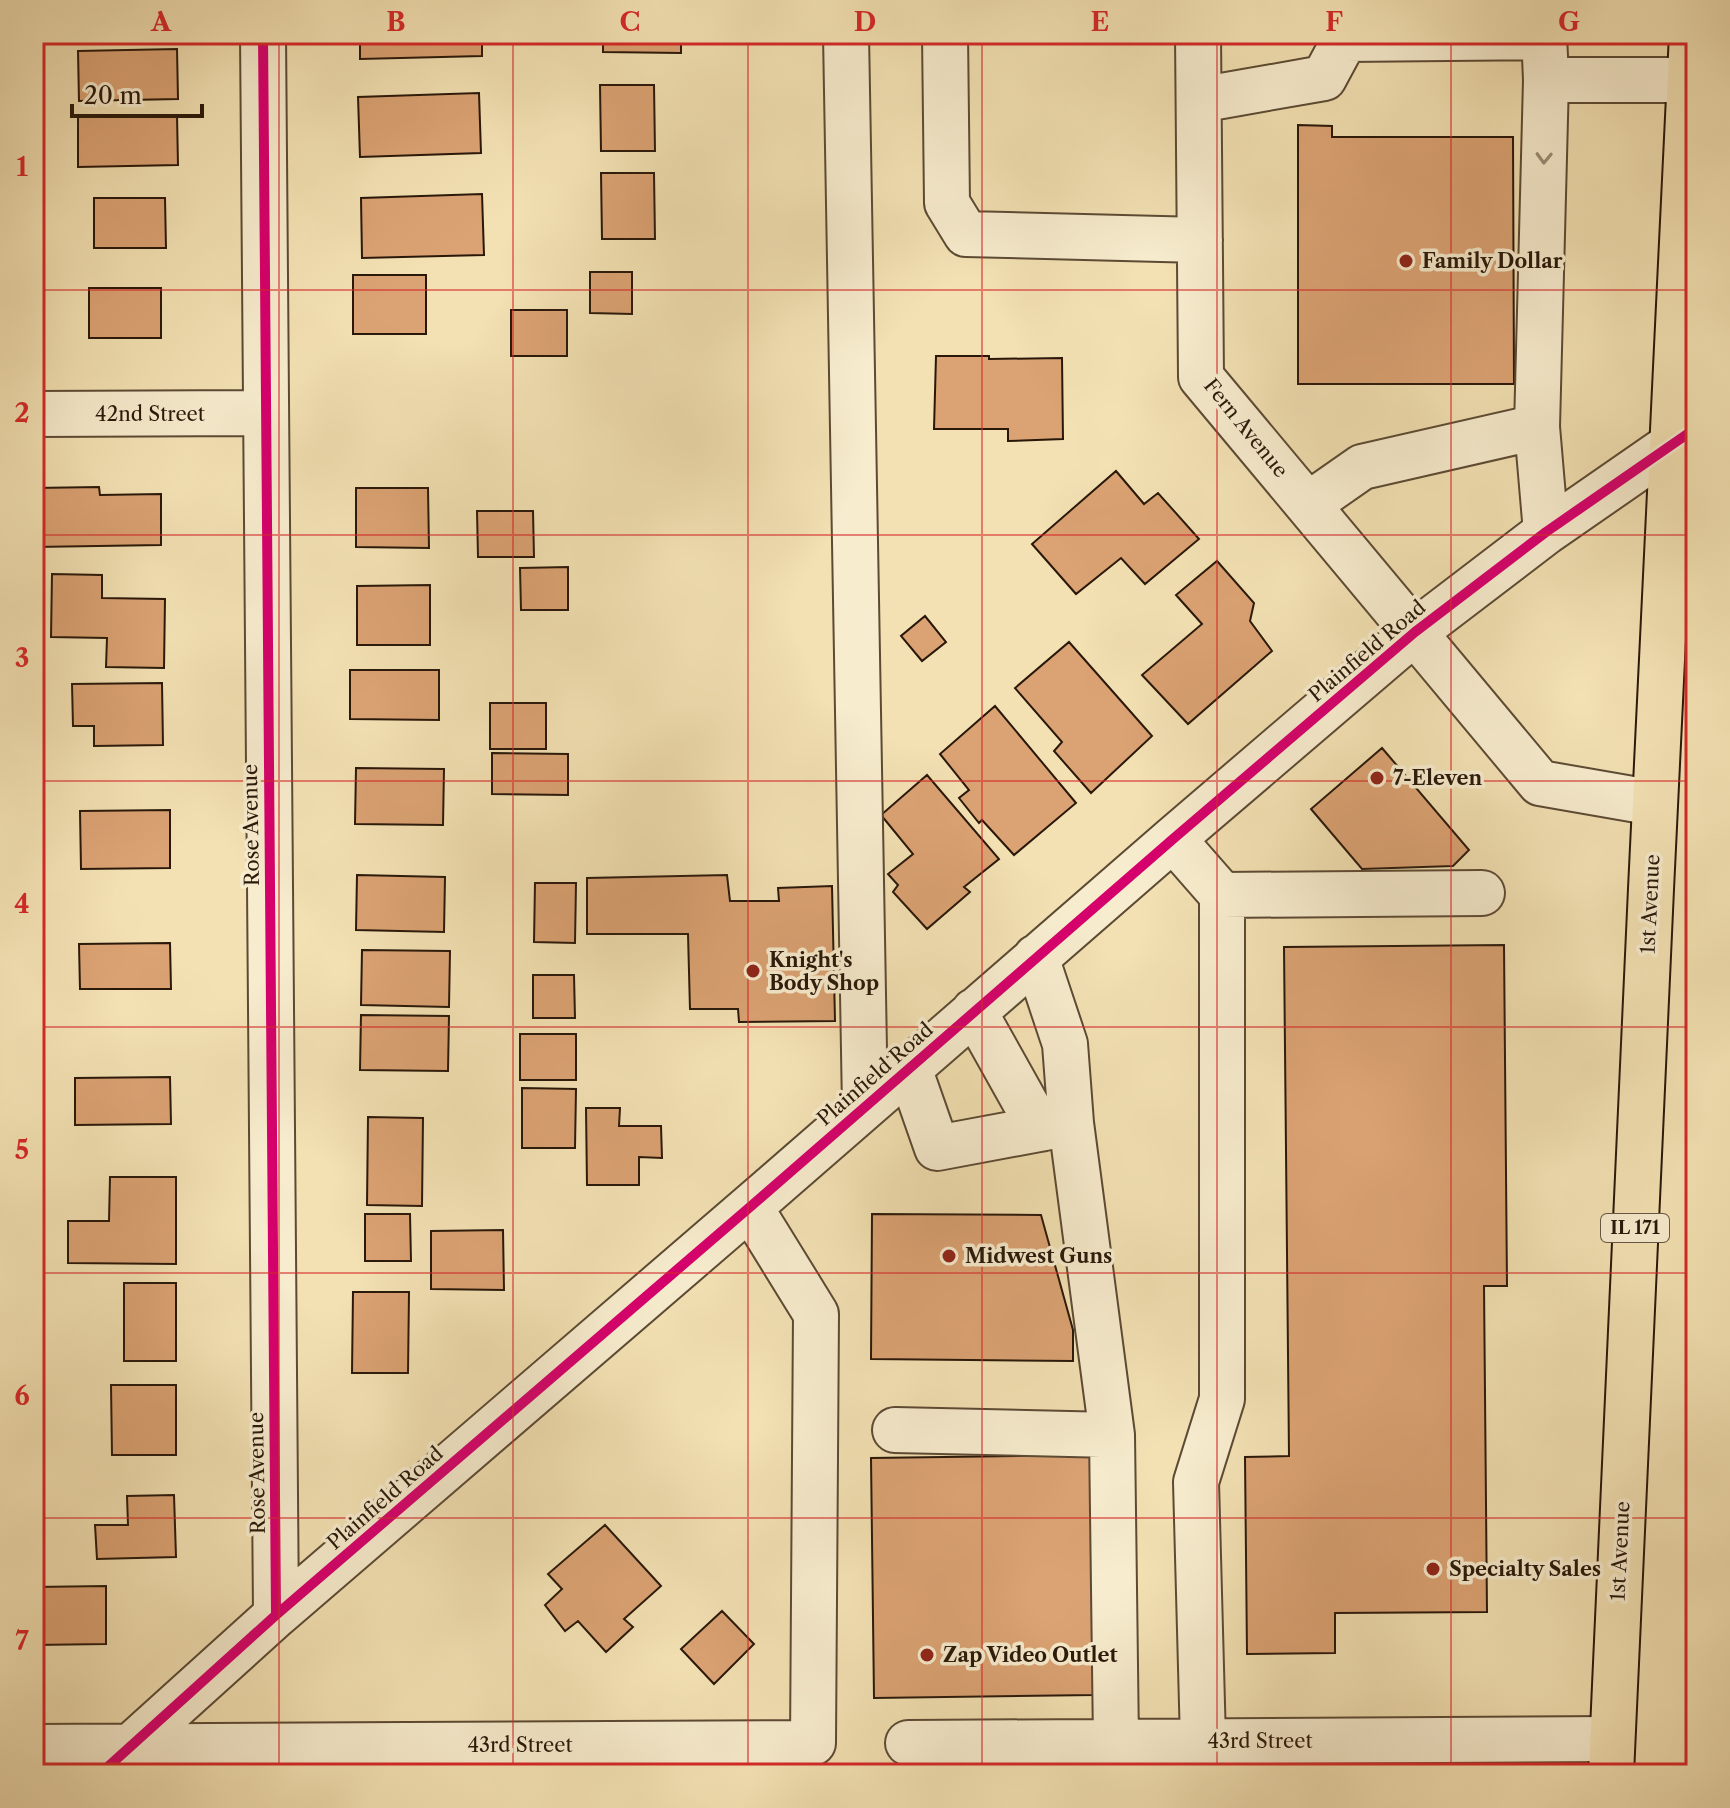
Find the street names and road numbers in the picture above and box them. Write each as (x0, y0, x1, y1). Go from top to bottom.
street label: Fern Avenue (1199, 374, 1293, 482)
street label: 42nd Street (95, 402, 205, 426)
street label: Plainfield Road (1304, 595, 1430, 707)
street label: Rose Avenue (238, 764, 264, 886)
street label: 1st Avenue (1635, 854, 1665, 954)
street label: Plainfield Road (812, 1017, 938, 1131)
road number: IL 171 (1601, 1214, 1669, 1242)
street label: Rose Avenue (244, 1412, 270, 1534)
street label: Plainfield Road (322, 1441, 448, 1555)
street label: 1st Avenue (1605, 1501, 1635, 1601)
street label: 43rd Street (1208, 1729, 1312, 1753)
street label: 43rd Street (468, 1733, 572, 1757)

